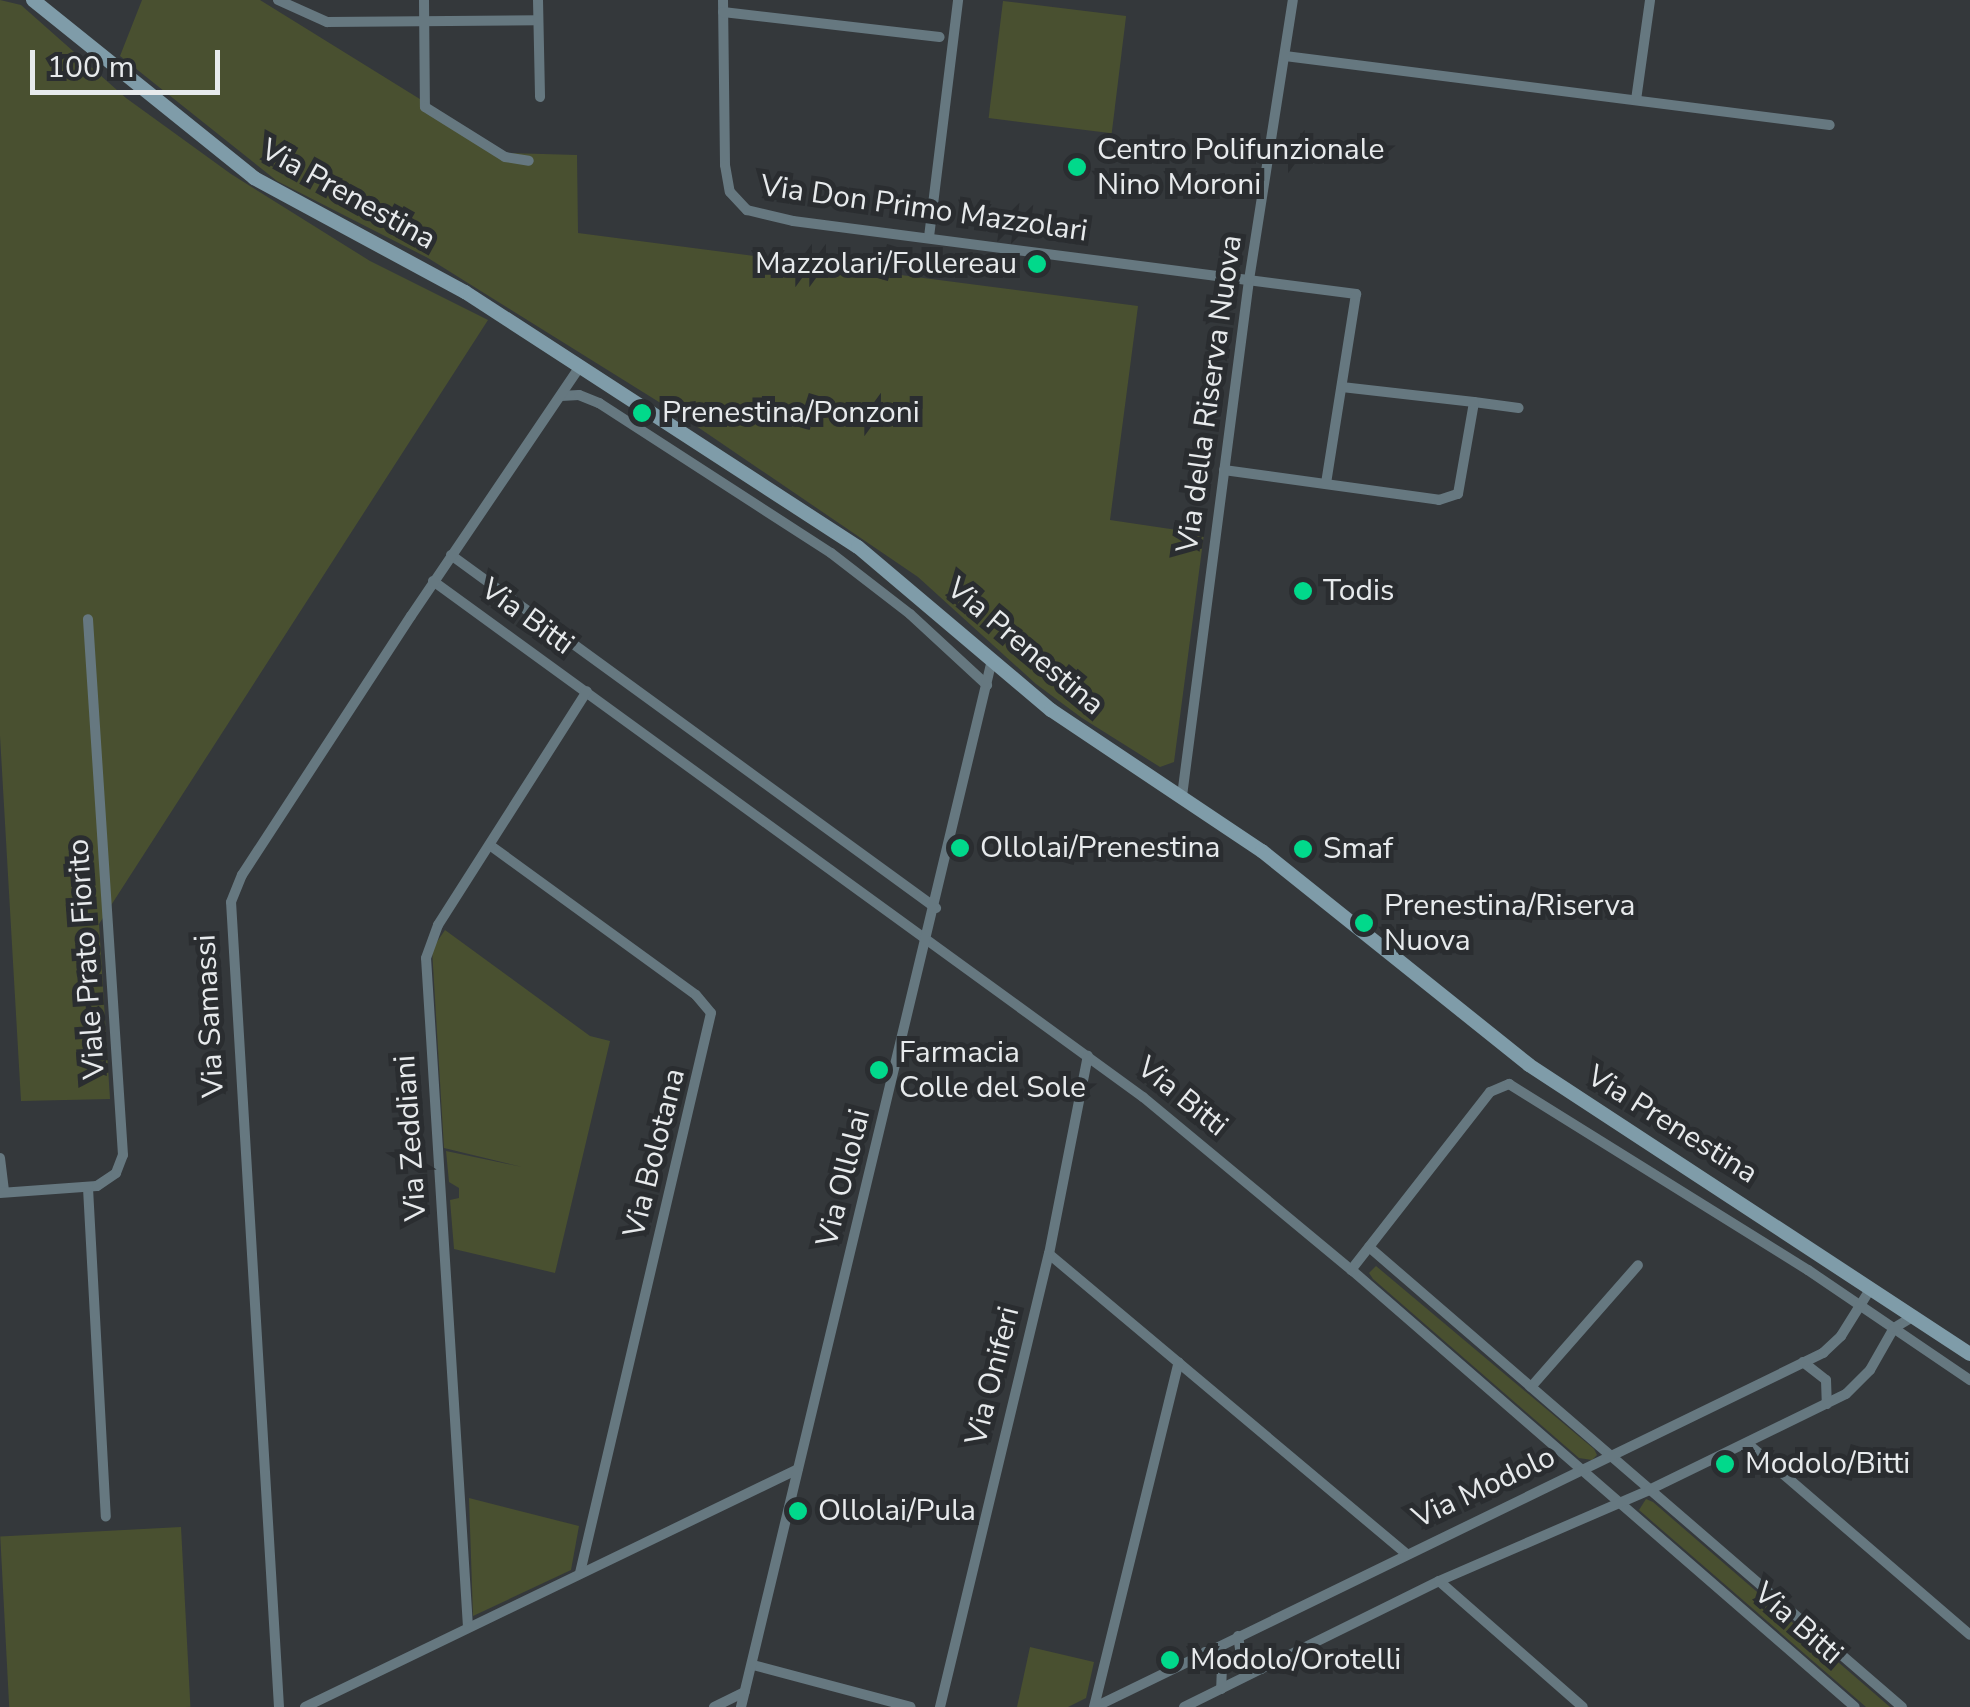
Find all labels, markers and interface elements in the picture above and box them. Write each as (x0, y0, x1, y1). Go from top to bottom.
scale bar (35, 30, 225, 92)
text: 100 m (47, 47, 134, 88)
street label: Via Prenestina (254, 132, 442, 258)
place label: Centro Polifunzionale Nino Moroni (1097, 132, 1384, 202)
marker: Centro Polifunzionale Nino Moroni (1066, 156, 1088, 178)
street label: Via Don Primo Mazzolari (758, 168, 1090, 250)
street label: Via della Riserva Nuova (1170, 233, 1250, 555)
place label: Mazzolari/Follereau (755, 246, 1017, 282)
marker: Mazzolari/Follereau (1026, 253, 1048, 275)
place label: Prenestina/Ponzoni (662, 395, 920, 431)
marker: Prenestina/Ponzoni (631, 402, 653, 424)
street label: Via Bitti (474, 571, 580, 663)
street label: Via Prenestina (939, 571, 1111, 723)
place label: Todis (1323, 573, 1394, 609)
marker: Todis (1292, 580, 1314, 602)
place label: Ollolai/Prenestina (980, 830, 1220, 866)
place label: Smaf (1323, 831, 1393, 867)
marker: Ollolai/Prenestina (949, 837, 971, 859)
street label: Viale Prato Fiorito (61, 838, 113, 1080)
marker: Smaf (1292, 838, 1314, 860)
place label: Prenestina/Riserva Nuova (1384, 888, 1635, 958)
marker: Prenestina/Riserva Nuova (1353, 912, 1375, 934)
street label: Via Samassi (188, 934, 232, 1098)
place label: Farmacia Colle del Sole (899, 1035, 1086, 1106)
street label: Via Bitti (1129, 1050, 1235, 1144)
street label: Via Zeddiani (387, 1054, 435, 1222)
street label: Via Prenestina (1580, 1058, 1764, 1192)
marker: Farmacia Colle del Sole (868, 1059, 890, 1081)
street label: Via Bolotana (617, 1065, 693, 1241)
street label: Via Ollolai (810, 1106, 878, 1250)
street label: Via Oniferi (958, 1303, 1028, 1449)
street label: Via Modolo (1407, 1439, 1561, 1537)
place label: Modolo/Bitti (1745, 1446, 1910, 1482)
marker: Modolo/Bitti (1714, 1453, 1736, 1475)
place label: Ollolai/Pula (818, 1493, 976, 1529)
marker: Ollolai/Pula (787, 1500, 809, 1522)
street label: Via Bitti (1746, 1576, 1850, 1672)
place label: Modolo/Orotelli (1190, 1642, 1401, 1678)
marker: Modolo/Orotelli (1159, 1649, 1181, 1671)

